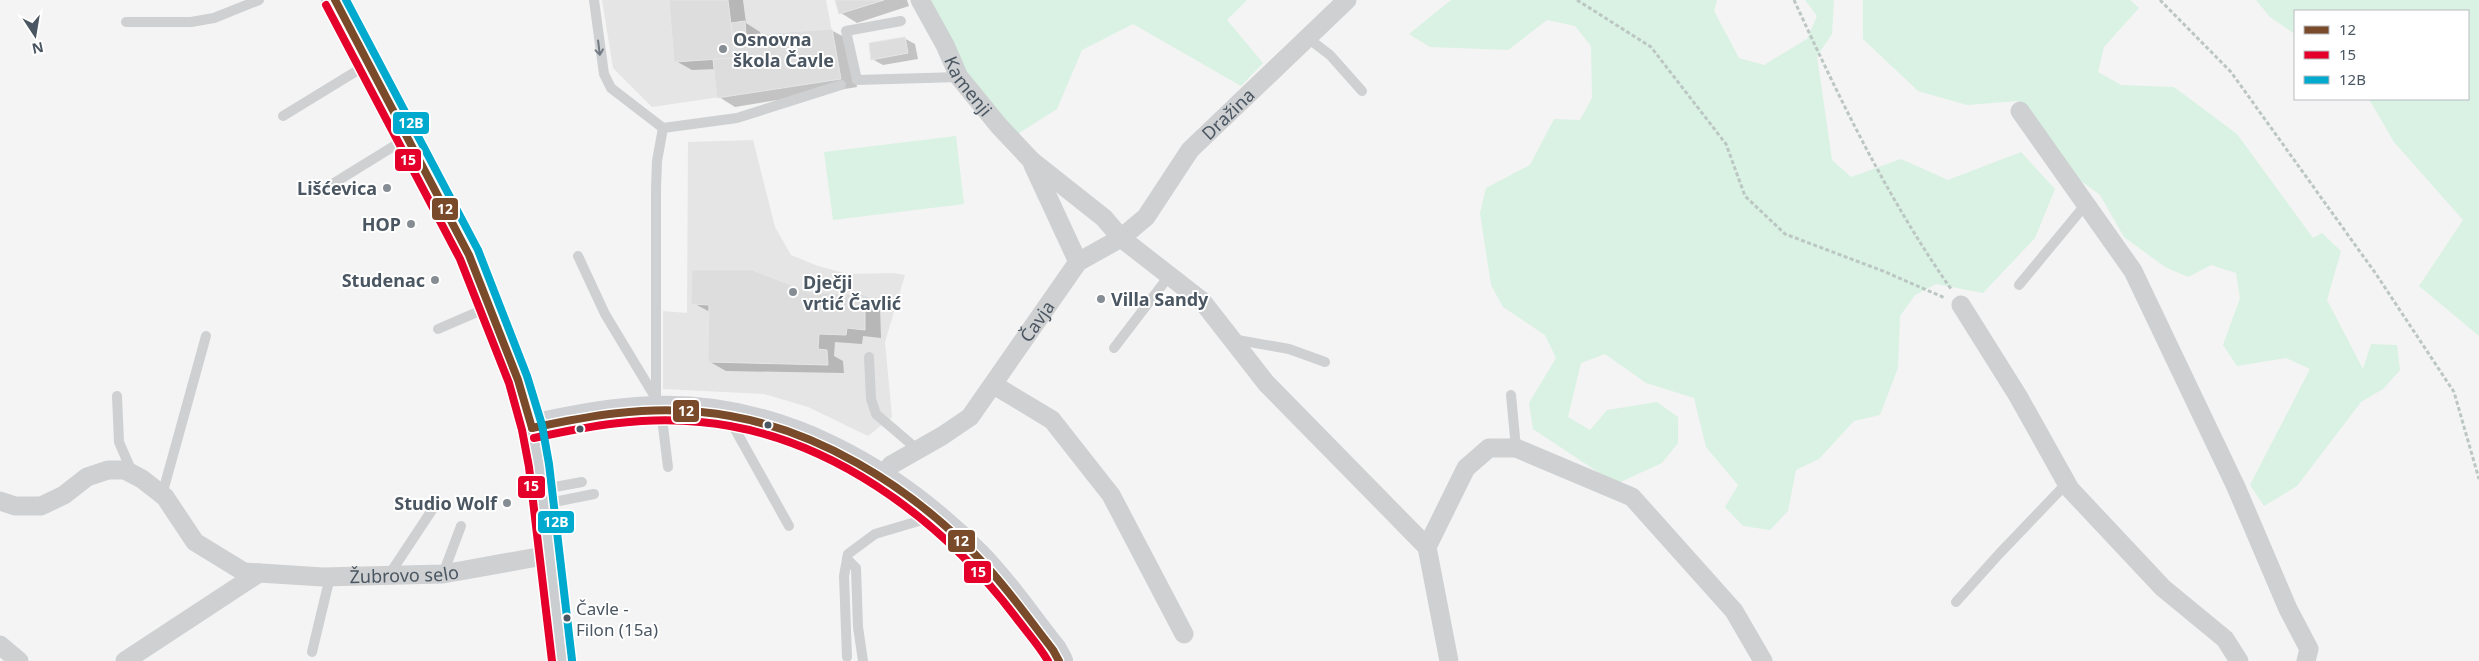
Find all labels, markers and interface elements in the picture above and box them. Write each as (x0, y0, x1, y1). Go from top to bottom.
north arrow (10, 10, 60, 60)
legend (2294, 10, 2469, 100)
text: 12 (2339, 19, 2356, 39)
place label: Osnovna škola Čavle (733, 27, 834, 72)
text: N (30, 38, 45, 59)
one-way arrow (594, 40, 604, 56)
marker: Osnovna škola Čavle (717, 43, 729, 55)
text: 15 (2339, 44, 2356, 64)
street label: Kamenji (939, 52, 998, 121)
text: 12B (2339, 69, 2366, 89)
street label: Dražina (1196, 83, 1260, 145)
line badge: 12B (392, 111, 430, 135)
text: 12B (398, 113, 424, 132)
line badge: 15 (394, 148, 422, 172)
text: 15 (400, 150, 416, 169)
place label: Lišćevica (297, 176, 377, 200)
marker: Lišćevica (381, 182, 393, 194)
line badge: 12 (431, 197, 459, 221)
text: 12 (437, 199, 453, 218)
place label: HOP (362, 212, 401, 236)
marker: HOP (405, 218, 417, 230)
place label: Studenac (342, 268, 425, 292)
place label: Dječji vrtić Čavlić (803, 270, 901, 315)
marker: Studenac (429, 274, 441, 286)
marker: Dječji vrtić Čavlić (787, 286, 799, 298)
place label: Villa Sandy (1111, 287, 1209, 311)
marker: Villa Sandy (1095, 293, 1107, 305)
street label: Čavja (1014, 296, 1060, 347)
line badge: 12 (672, 399, 700, 423)
text: 12 (678, 401, 694, 420)
unlabelled marker (763, 420, 773, 430)
unlabelled marker (575, 424, 585, 434)
line badge: 15 (517, 475, 546, 499)
text: 15 (523, 476, 539, 495)
place label: Studio Wolf (394, 491, 498, 515)
marker: Studio Wolf (501, 497, 513, 509)
line badge: 12B (537, 510, 575, 534)
text: 12B (543, 512, 569, 531)
line badge: 12 (947, 529, 976, 553)
text: 12 (953, 531, 969, 550)
street label: Žubrovo selo (349, 559, 461, 588)
line badge: 15 (963, 560, 992, 584)
text: 15 (970, 562, 986, 581)
place label: Čavle - Filon (15a) (576, 597, 658, 641)
marker: Čavle - Filon (15a) (562, 613, 572, 623)

